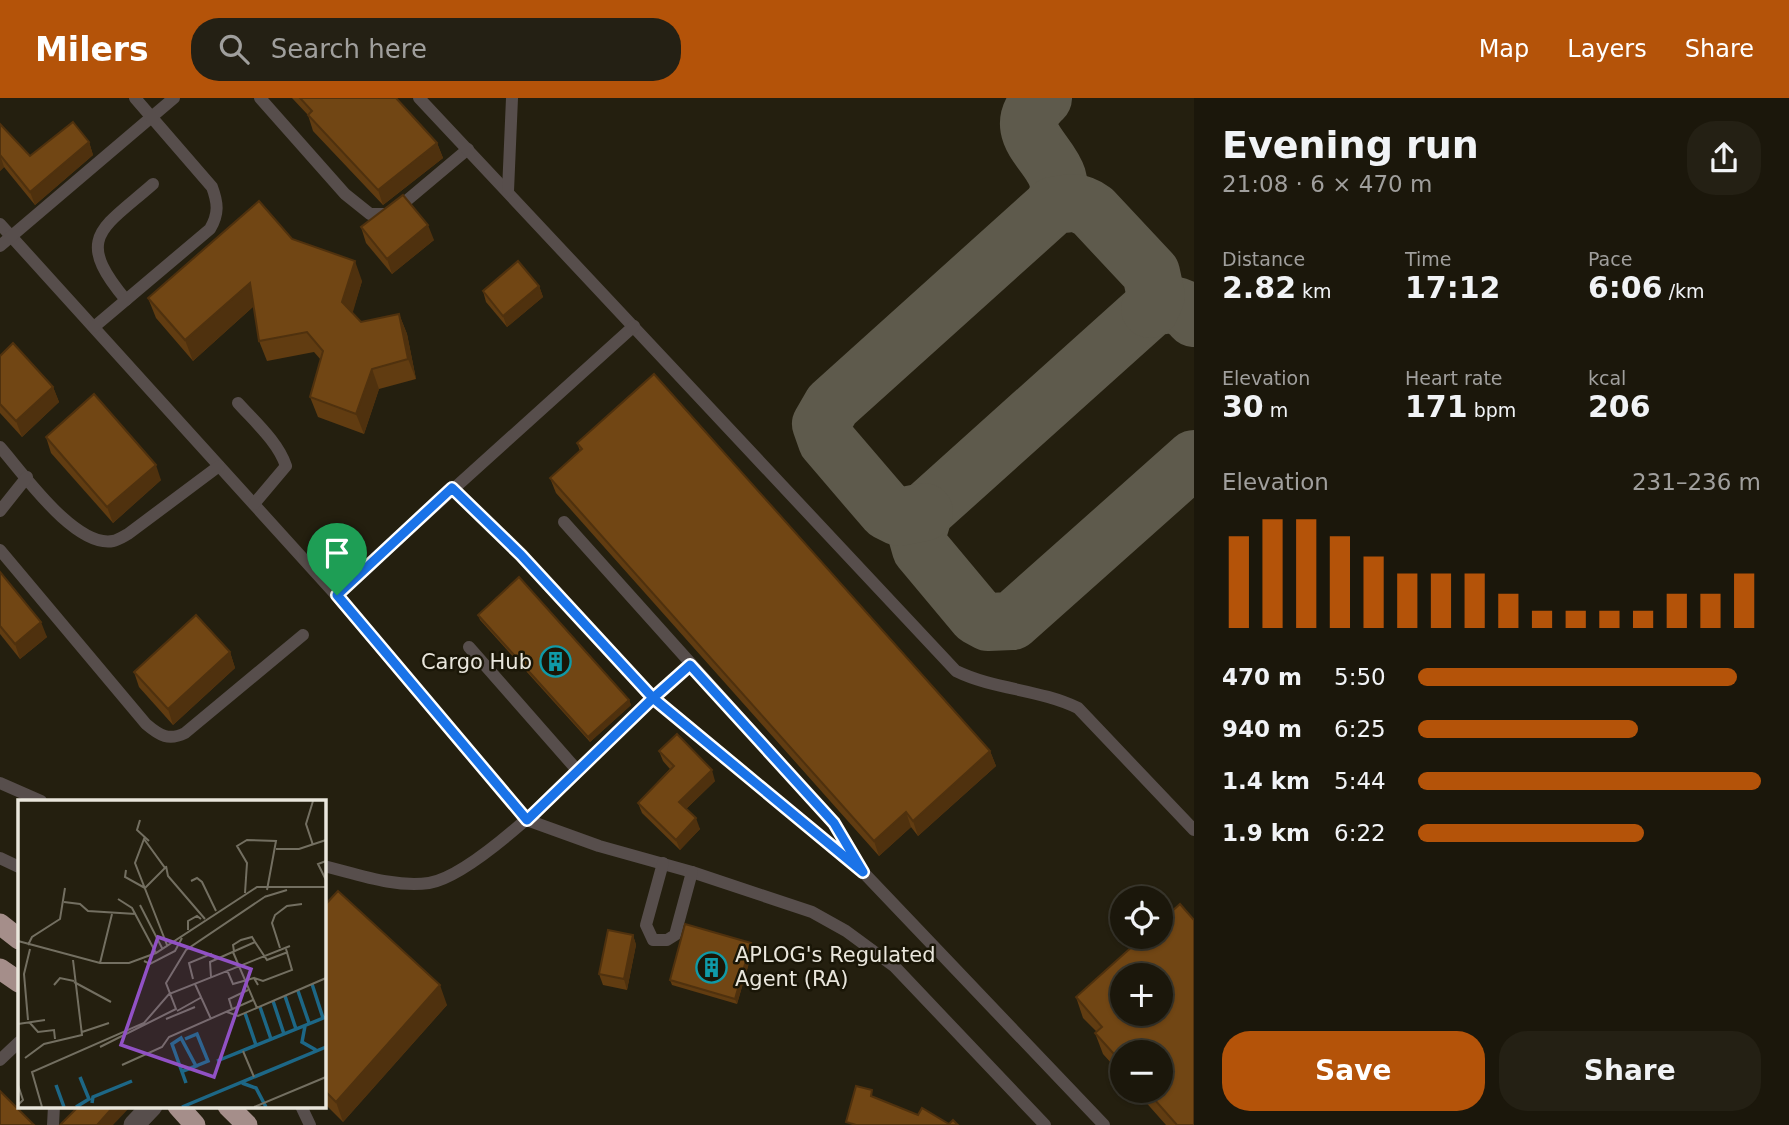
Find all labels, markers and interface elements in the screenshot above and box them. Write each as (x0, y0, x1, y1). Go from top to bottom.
search box (191, 18, 681, 81)
text: Milers (35, 30, 149, 69)
icon: search (215, 30, 253, 68)
text: Search here (271, 34, 427, 64)
text: Map (1479, 35, 1529, 63)
text: Layers (1567, 35, 1647, 63)
text: Share (1685, 35, 1754, 63)
button: share (1687, 121, 1761, 195)
text: Evening run (1222, 123, 1479, 167)
text: 21:08 · 6 × 470 m (1222, 171, 1432, 197)
text: Distance (1222, 248, 1305, 270)
text: Time (1405, 248, 1452, 270)
text: Pace (1588, 248, 1632, 270)
text: 2.82 (1222, 270, 1296, 305)
text: 17:12 (1405, 270, 1501, 305)
text: 6:06 (1588, 270, 1663, 305)
text: km (1296, 280, 1332, 302)
text: /km (1663, 280, 1705, 302)
text: Elevation (1222, 367, 1310, 389)
text: Heart rate (1405, 367, 1503, 389)
text: kcal (1588, 367, 1626, 389)
text: 30 (1222, 389, 1264, 424)
text: 171 (1405, 389, 1468, 424)
text: 206 (1588, 389, 1651, 424)
text: m (1264, 399, 1288, 421)
text: bpm (1468, 399, 1516, 421)
text: Elevation (1222, 469, 1329, 495)
text: 231–236 m (1632, 469, 1761, 495)
pin (307, 523, 367, 595)
icon: arrive (318, 534, 356, 572)
building icon: Cargo Hub (538, 645, 572, 679)
place label: Cargo Hub (421, 650, 532, 674)
text: 470 m (1222, 664, 1302, 690)
text: 5:50 (1334, 664, 1386, 690)
text: 940 m (1222, 716, 1302, 742)
text: 6:25 (1334, 716, 1386, 742)
text: 1.4 km (1222, 768, 1310, 794)
text: 5:44 (1334, 768, 1386, 794)
inset map (18, 800, 326, 1108)
text: 1.9 km (1222, 820, 1310, 846)
text: 6:22 (1334, 820, 1386, 846)
map controls (1110, 886, 1173, 1103)
button: locate (1110, 886, 1173, 949)
place label: APLOG's Regulated Agent (RA) (735, 943, 936, 991)
building icon: APLOG's Regulated Agent (RA) (695, 950, 729, 984)
button: + (1110, 963, 1173, 1026)
button: Save (1222, 1031, 1485, 1111)
button: Share (1499, 1031, 1761, 1111)
button: − (1110, 1040, 1173, 1103)

